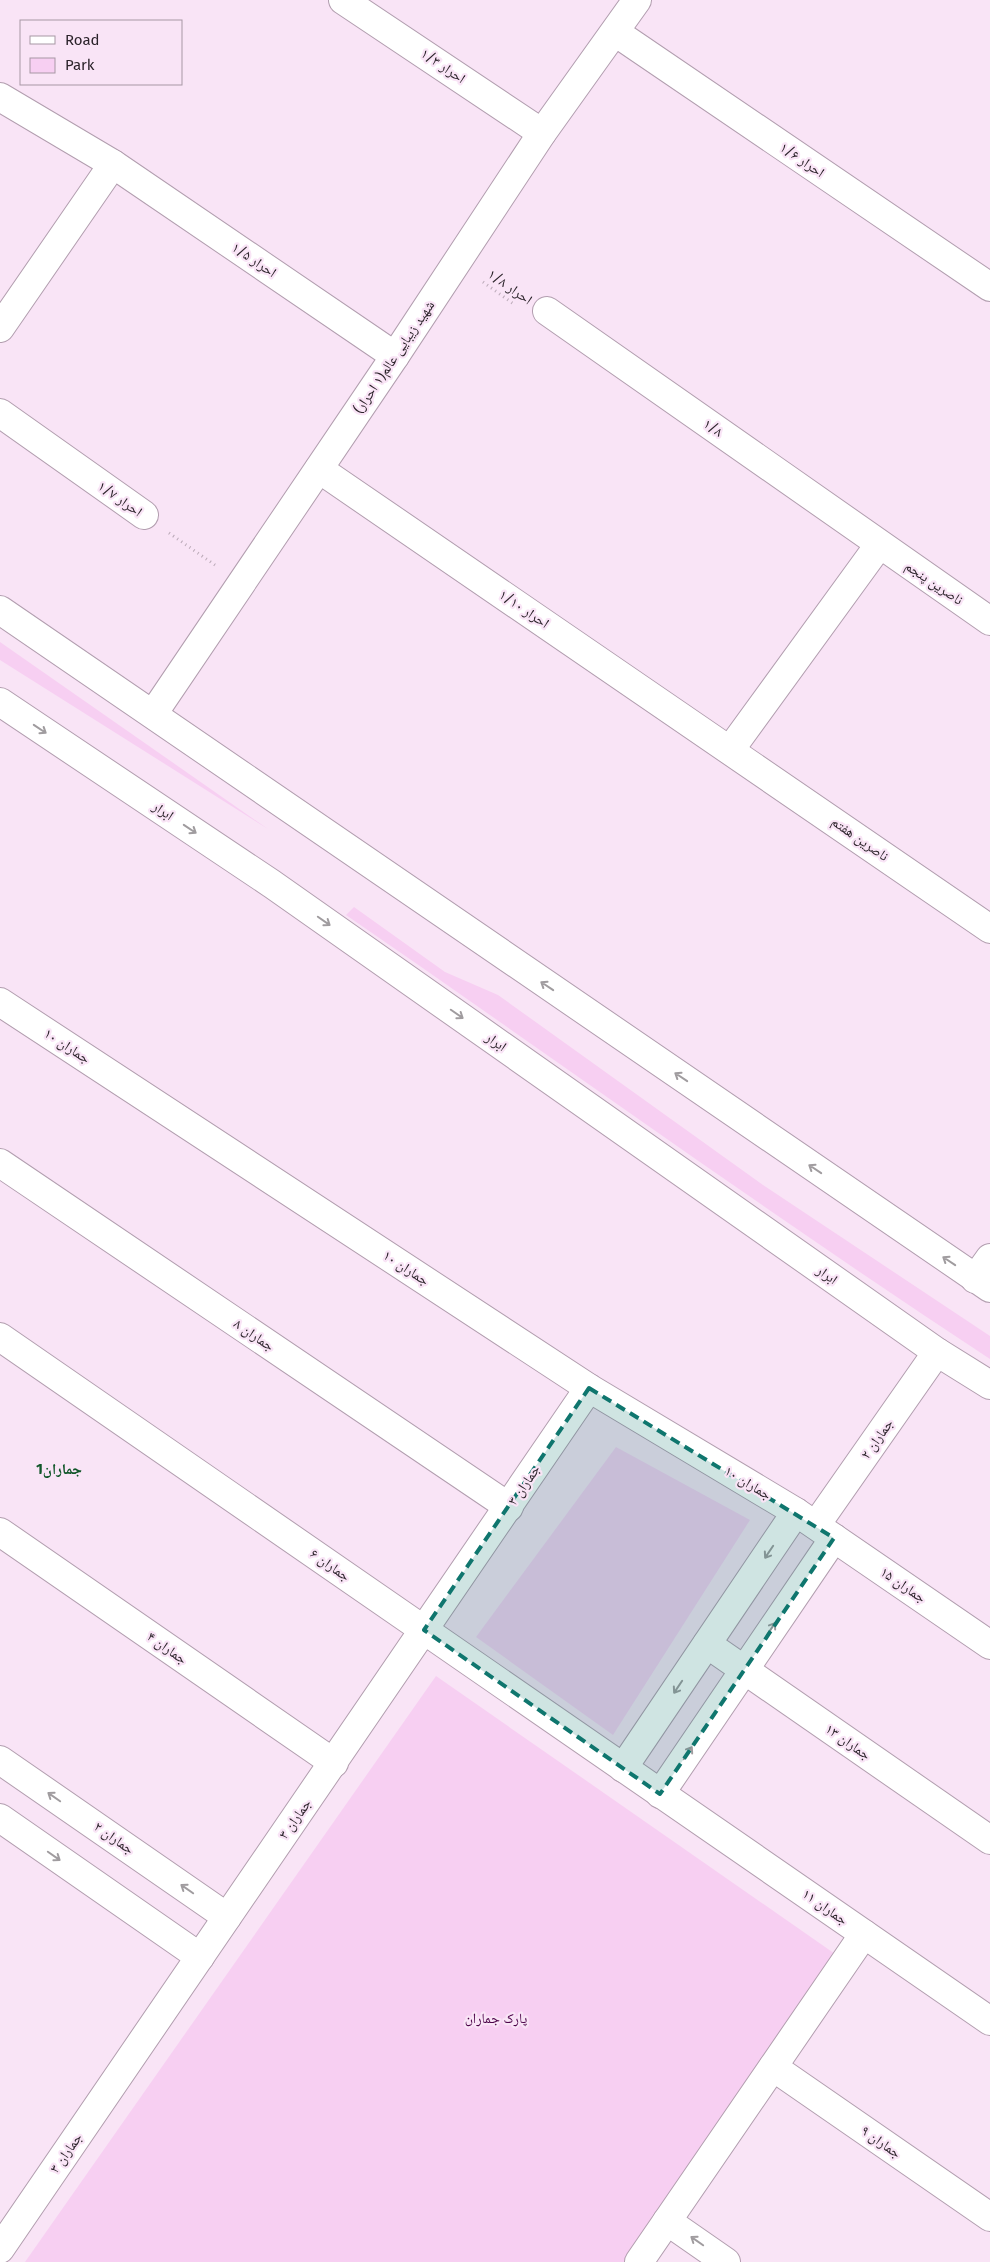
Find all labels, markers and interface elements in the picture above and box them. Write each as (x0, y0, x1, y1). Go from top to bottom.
legend (20, 20, 182, 85)
text: Road (65, 31, 100, 49)
street label: ۱/۳ احرار (417, 45, 469, 87)
text: Park (65, 56, 95, 74)
street label: ۱/۶ احرار (776, 139, 828, 181)
street label: ۱/۵ احرار (228, 239, 280, 281)
street label: ۱/۸ احرار (485, 266, 535, 308)
street label: شهید زیبایی عالم(۱ احرار) (350, 297, 439, 417)
street label: ۱/۸ (700, 415, 726, 441)
street label: ۱/۷ احرار (95, 478, 145, 520)
street label: ناصرین پنجم (901, 557, 966, 610)
street label: ۱/۱۰ احرار (496, 586, 552, 632)
one-way arrow (33, 724, 47, 734)
street label: ابرار (148, 797, 177, 824)
street label: ناصرین هفتم (828, 813, 892, 866)
one-way arrow (183, 824, 197, 834)
one-way arrow (317, 916, 331, 926)
one-way arrow (541, 980, 555, 990)
one-way arrow (450, 1009, 464, 1019)
street label: جماران ۱۰ (41, 1025, 93, 1067)
street label: ابرار (481, 1028, 510, 1055)
one-way arrow (675, 1072, 689, 1082)
one-way arrow (809, 1164, 823, 1174)
street label: جماران ۱۰ (380, 1247, 432, 1289)
one-way arrow (943, 1256, 957, 1266)
street label: ابرار (812, 1261, 841, 1288)
street label: جماران ۸ (231, 1315, 278, 1355)
street label: جماران ۲ (857, 1416, 897, 1462)
district label: جماران1 (36, 1460, 82, 1478)
street label: جماران ۳ (504, 1461, 544, 1508)
street label: جماران ۱۰ (722, 1462, 775, 1504)
street label: جماران ۶ (307, 1545, 353, 1585)
one-way arrow (764, 1545, 774, 1559)
street label: جماران ۱۵ (877, 1564, 929, 1606)
one-way arrow (767, 1623, 777, 1637)
street label: جماران ۴ (144, 1628, 190, 1668)
one-way arrow (673, 1679, 683, 1693)
street label: جماران ۱۳ (822, 1720, 874, 1764)
one-way arrow (683, 1746, 693, 1760)
one-way arrow (47, 1792, 61, 1802)
street label: جماران ۳ (275, 1796, 315, 1842)
street label: جماران ۲ (91, 1818, 137, 1858)
one-way arrow (47, 1851, 61, 1861)
one-way arrow (181, 1884, 195, 1894)
street label: جماران ۱۱ (799, 1885, 851, 1929)
park label: پارک جماران (465, 2010, 528, 2027)
street label: جماران ۹ (858, 2122, 904, 2162)
street label: جماران ۳ (46, 2130, 86, 2176)
one-way arrow (690, 2236, 704, 2246)

